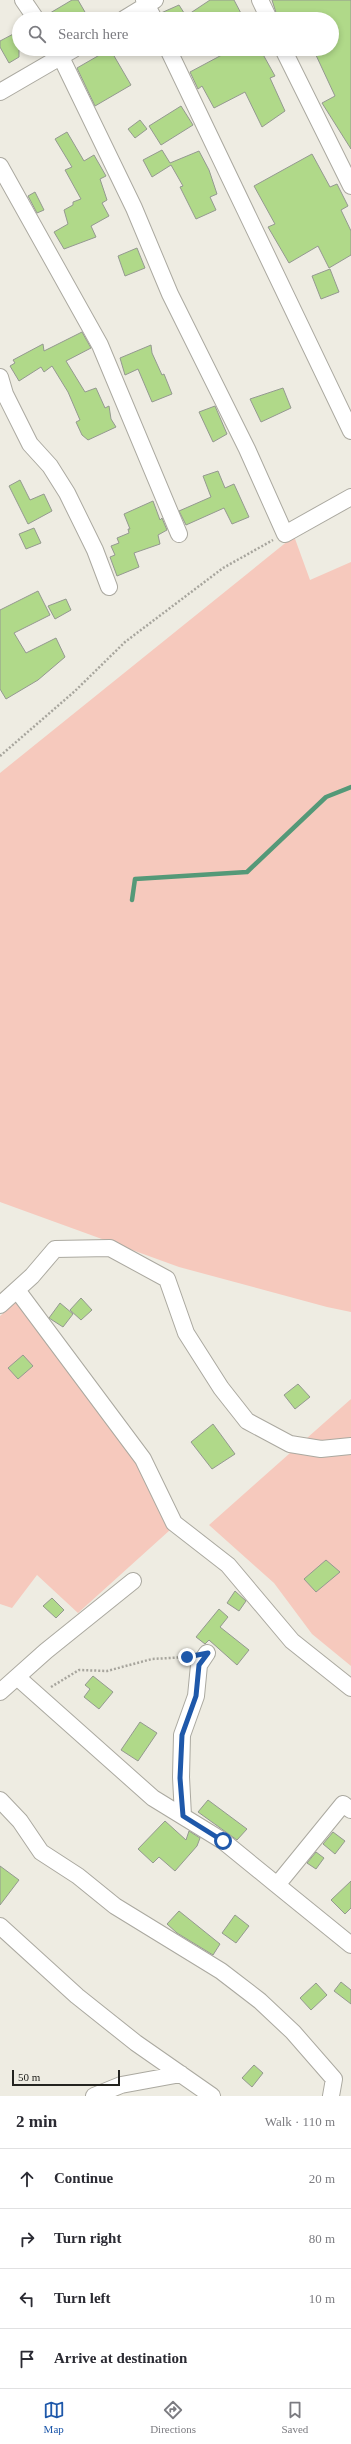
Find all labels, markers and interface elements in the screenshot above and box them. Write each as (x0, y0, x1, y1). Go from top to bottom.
search box (12, 12, 339, 56)
icon: search (26, 23, 48, 45)
text: Search here (58, 26, 128, 42)
route end (178, 1648, 196, 1666)
route start (214, 1832, 232, 1850)
scale bar (12, 2068, 120, 2087)
text: 50 m (18, 2071, 40, 2083)
text: 2 min (16, 2112, 57, 2131)
text: Walk · 110 m (265, 2114, 335, 2129)
icon: ahead (16, 2168, 38, 2190)
text: Continue (54, 2170, 113, 2186)
text: 20 m (309, 2171, 335, 2186)
icon: right (16, 2228, 38, 2250)
text: Turn right (54, 2230, 121, 2246)
text: 80 m (309, 2231, 335, 2246)
icon: left (16, 2288, 38, 2310)
text: Turn left (54, 2290, 111, 2306)
text: 10 m (309, 2291, 335, 2306)
icon: arrive (16, 2348, 38, 2370)
text: Arrive at destination (54, 2350, 187, 2366)
tab: Map (43, 2399, 65, 2435)
tab: Directions (150, 2399, 196, 2435)
tab: Saved (281, 2399, 308, 2435)

